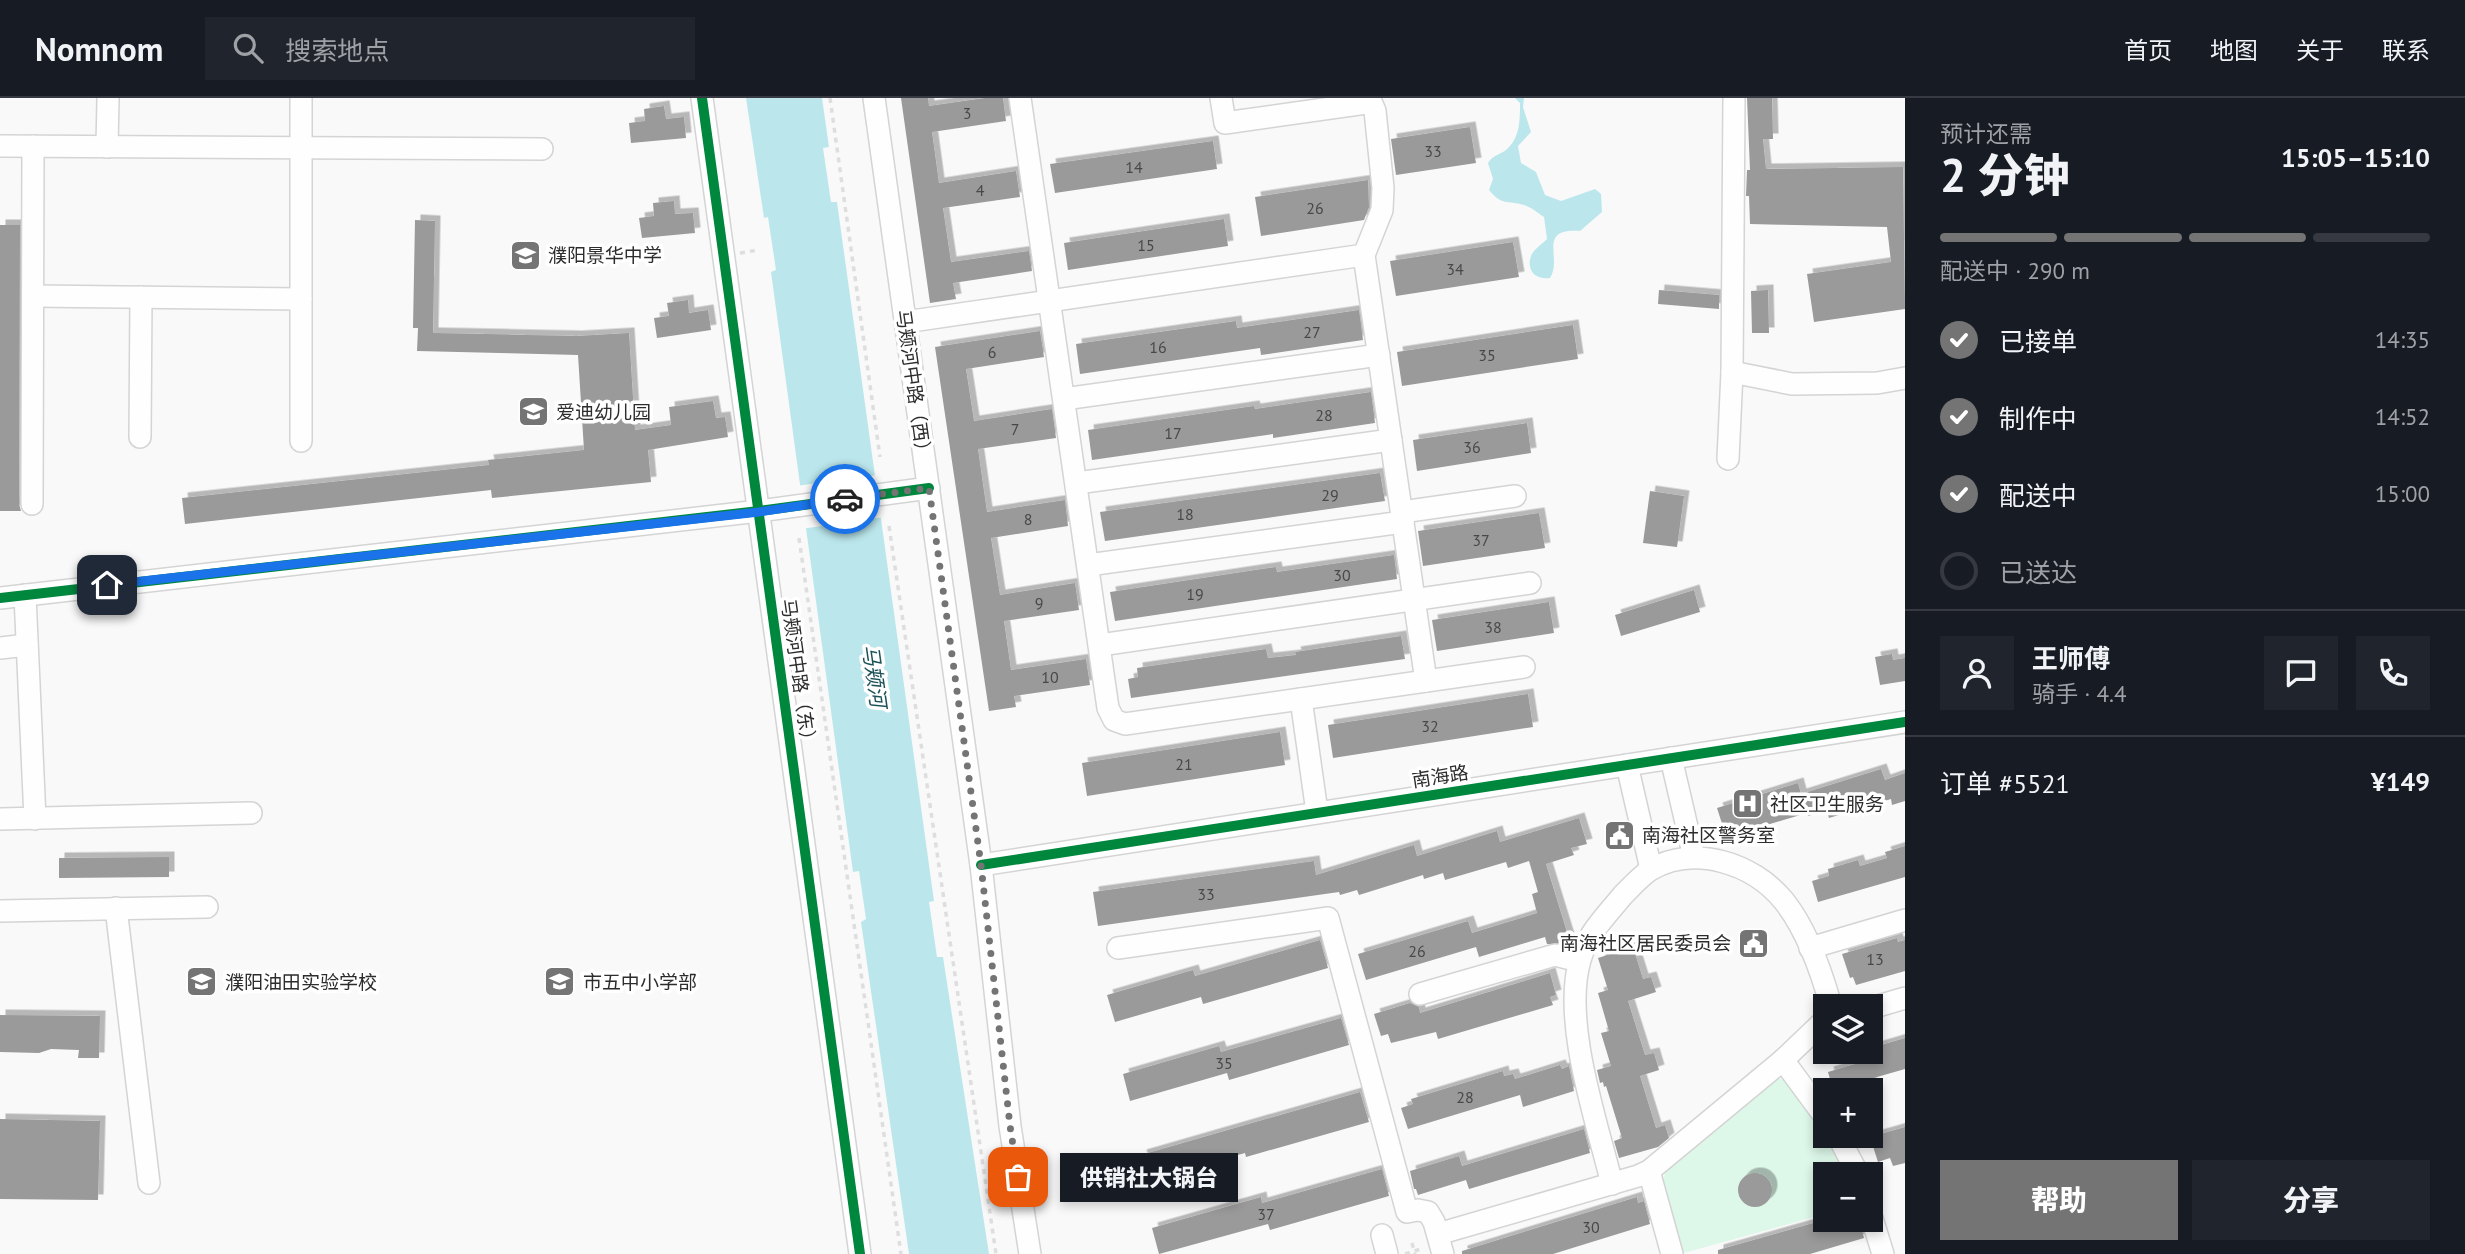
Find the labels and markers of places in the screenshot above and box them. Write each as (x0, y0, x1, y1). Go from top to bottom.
school or university icon: 濮阳景华中学 (508, 238, 542, 272)
place label: 濮阳景华中学 (548, 243, 662, 267)
school or university icon: 爱迪幼儿园 (516, 395, 550, 429)
place label: 爱迪幼儿园 (556, 400, 651, 424)
pin (77, 555, 137, 615)
hospital icon: 社区卫生服务 (1730, 787, 1764, 821)
place label: 社区卫生服务 (1770, 792, 1884, 816)
public building icon: 南海社区警务室 (1602, 818, 1636, 852)
place label: 南海社区警务室 (1642, 823, 1775, 847)
public building icon: 南海社区居民委员会 (1737, 926, 1771, 960)
place label: 南海社区居民委员会 (1560, 931, 1731, 955)
school or university icon: 濮阳油田实验学校 (185, 965, 219, 999)
school or university icon: 市五中小学部 (543, 965, 577, 999)
place label: 濮阳油田实验学校 (225, 970, 377, 994)
place label: 市五中小学部 (583, 970, 697, 994)
pin (988, 1147, 1048, 1207)
callout: 供销社大锅台 (1060, 1152, 1238, 1202)

